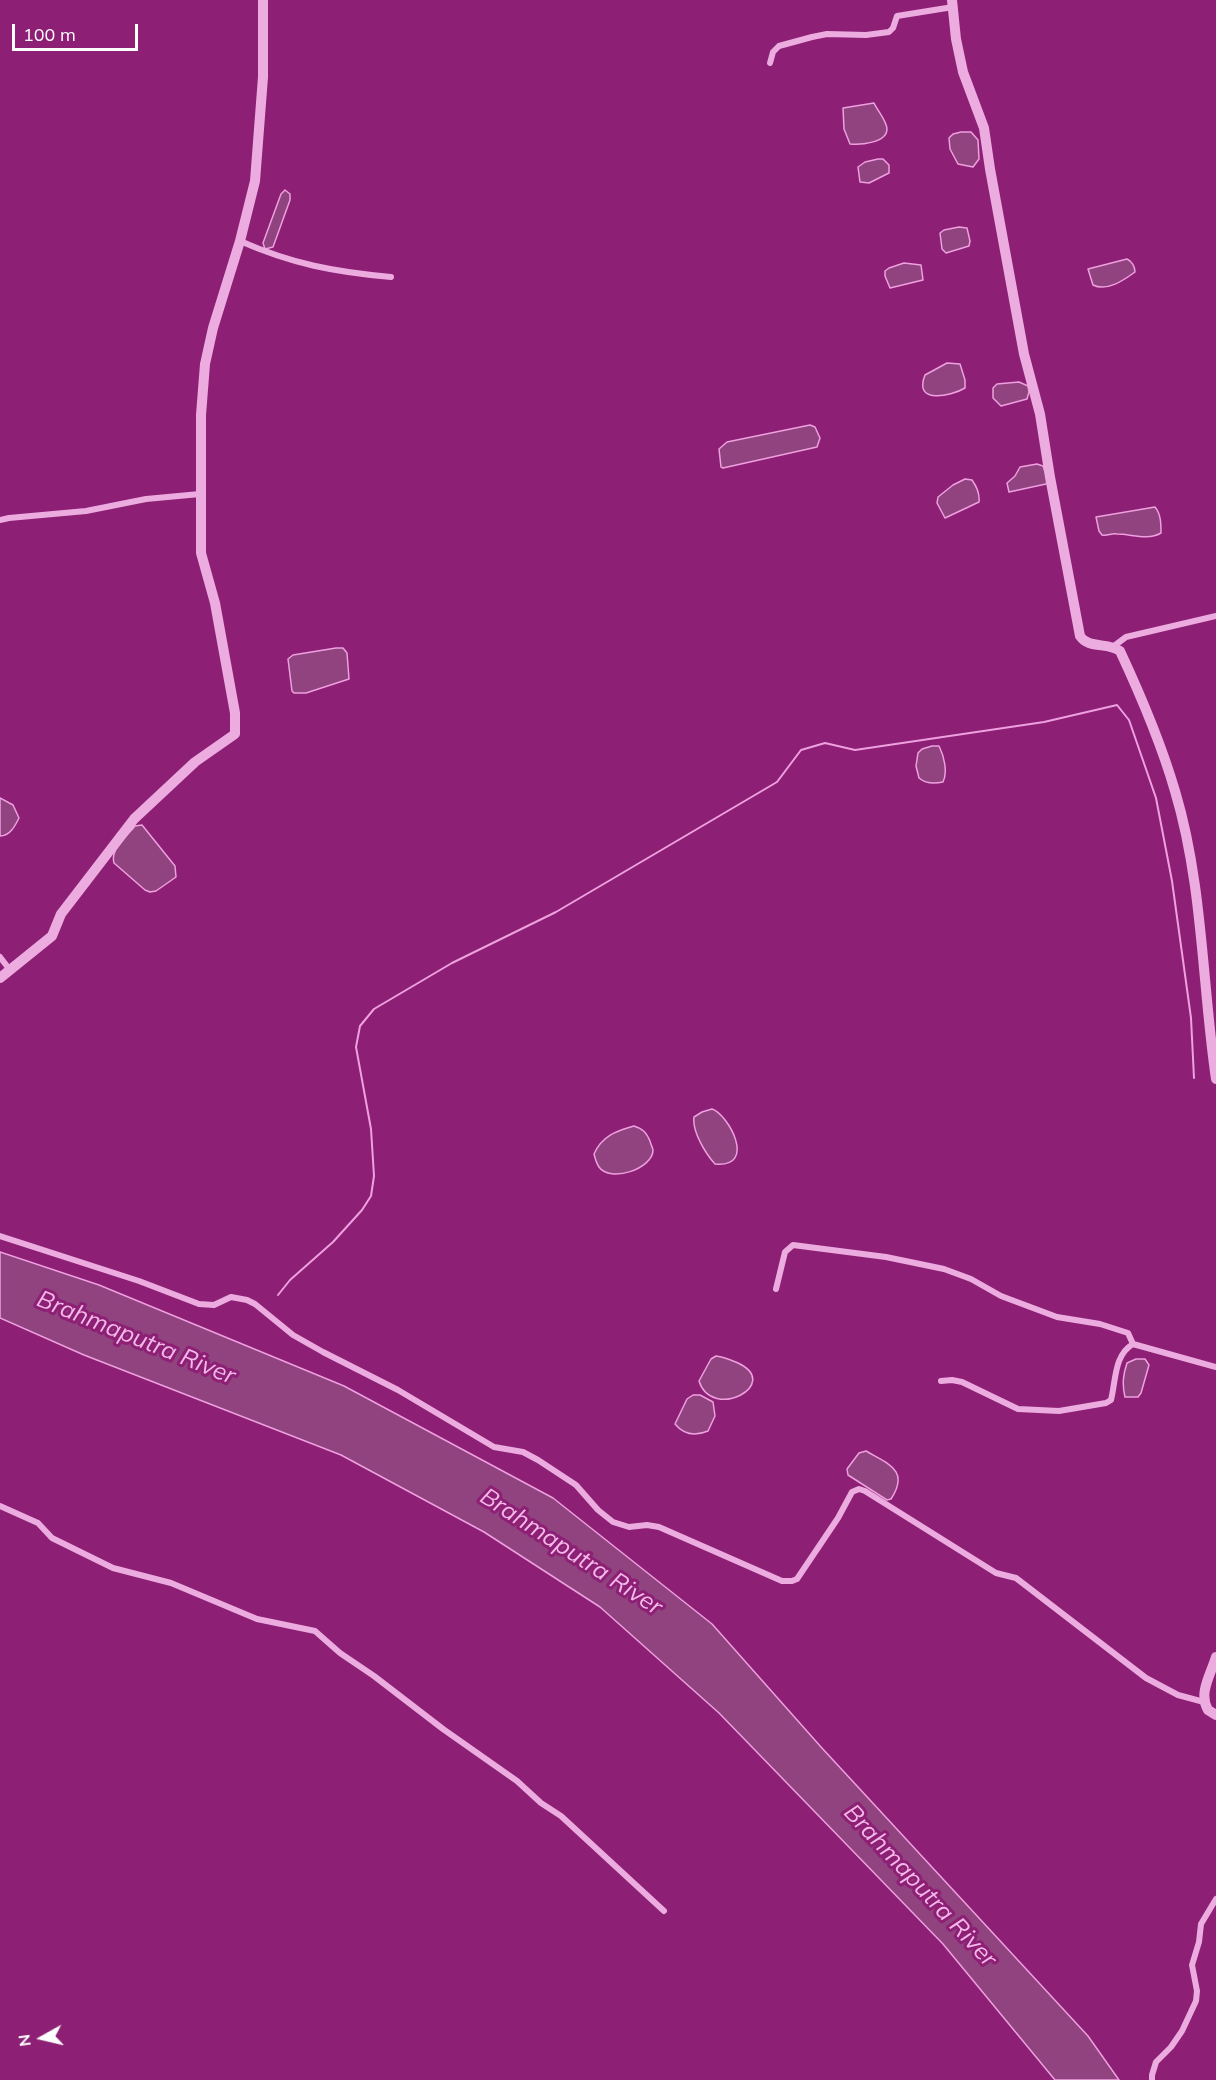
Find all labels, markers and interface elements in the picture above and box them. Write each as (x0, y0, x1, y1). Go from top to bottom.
scale bar (15, 12, 141, 50)
text: 100 m (23, 23, 76, 46)
water label: Brahmaputra River (33, 1285, 239, 1391)
water label: Brahmaputra River (475, 1482, 667, 1622)
water label: Brahmaputra River (837, 1799, 1003, 1973)
north arrow (12, 2008, 72, 2068)
text: N (13, 2033, 35, 2048)

